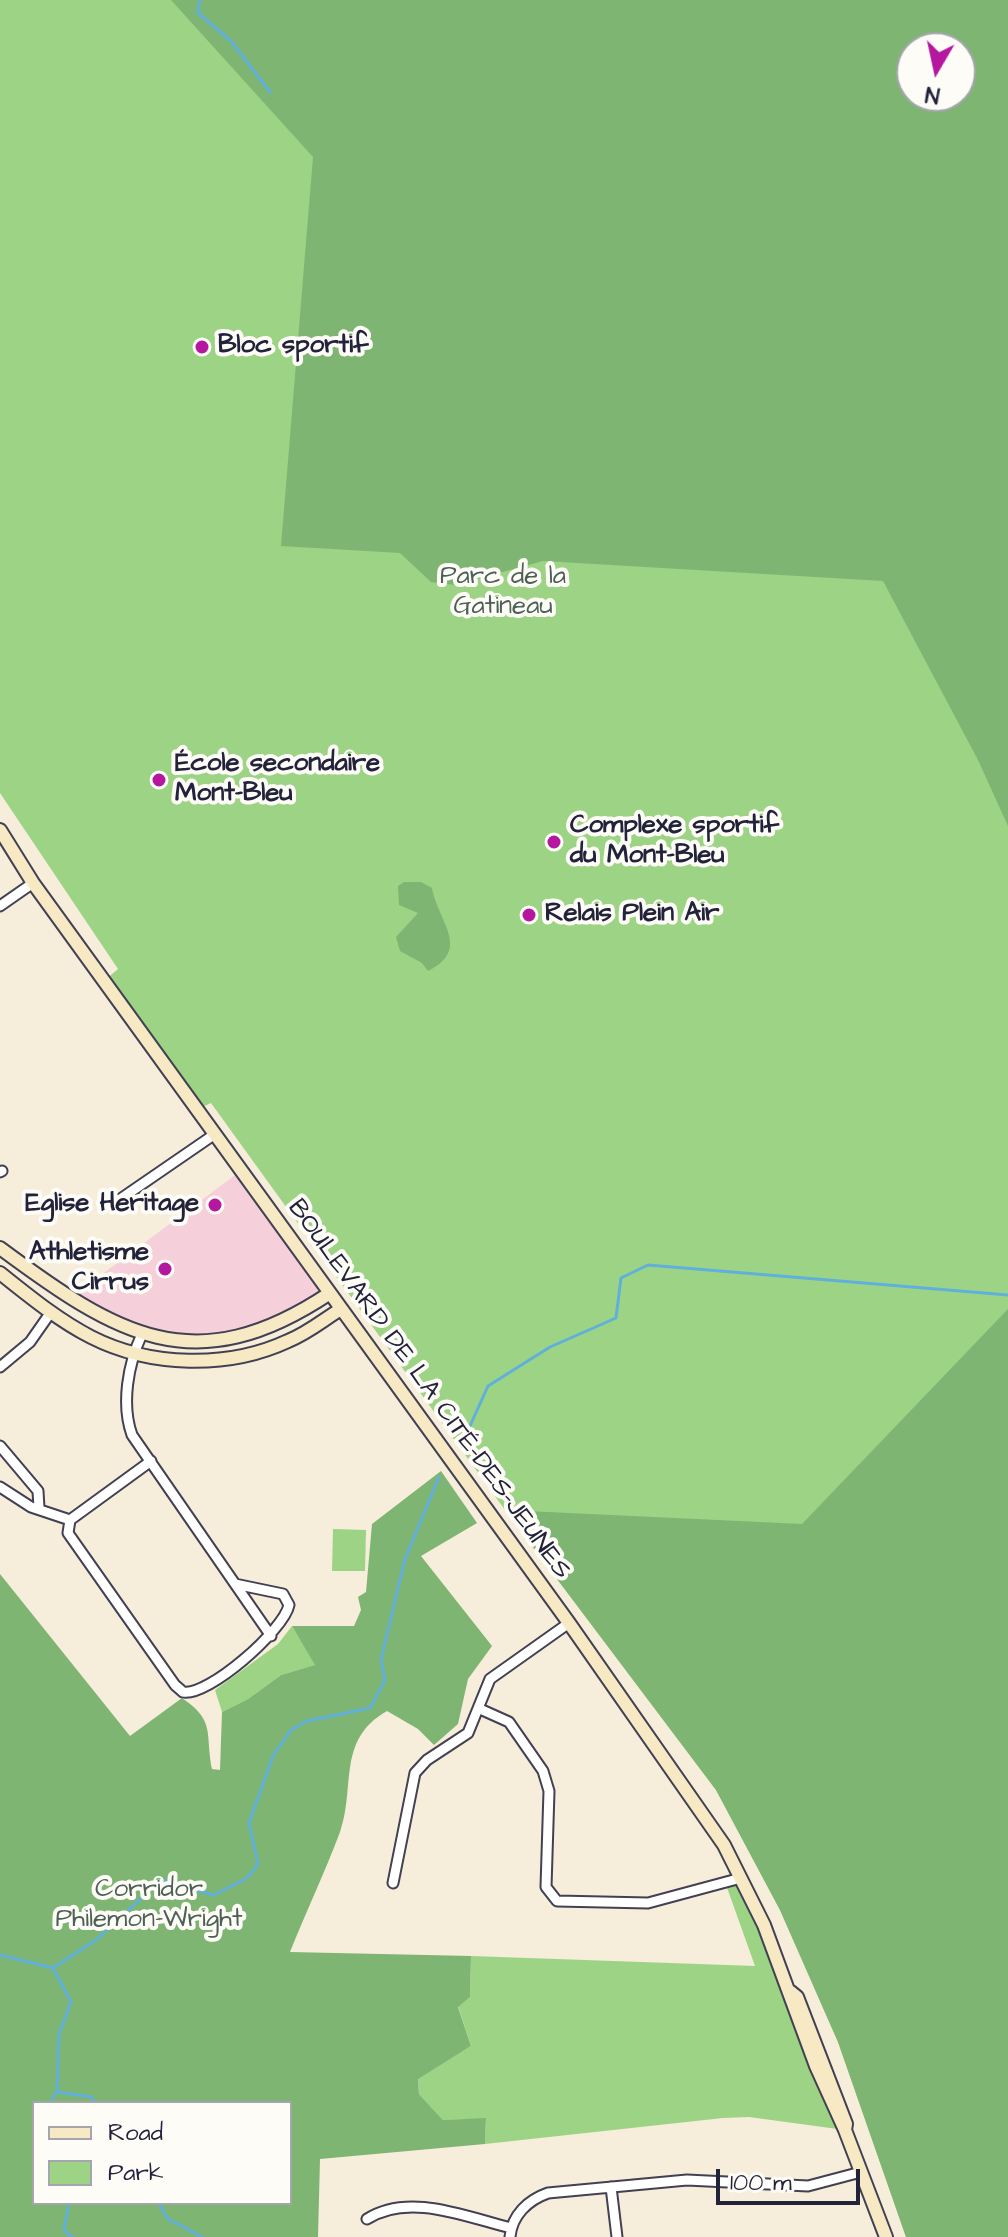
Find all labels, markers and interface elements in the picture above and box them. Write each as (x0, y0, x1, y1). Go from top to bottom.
north arrow (896, 32, 976, 112)
text: N (923, 78, 942, 111)
place label: Bloc sportif (218, 331, 368, 363)
marker: Bloc sportif (193, 338, 211, 356)
park label: Parc de la Gatineau (440, 562, 566, 624)
place label: École secondaire Mont-Bleu (175, 749, 380, 810)
marker: École secondaire Mont-Bleu (150, 771, 168, 789)
place label: Complexe sportif du Mont-Bleu (570, 811, 779, 872)
marker: Complexe sportif du Mont-Bleu (545, 833, 563, 851)
place label: Relais Plein Air (545, 899, 719, 931)
marker: Relais Plein Air (520, 906, 538, 924)
place label: Eglise Heritage (25, 1189, 199, 1221)
street label: BOULEVARD DE LA CITÉ-DES-JEUNES (280, 1194, 576, 1586)
marker: Eglise Heritage (206, 1196, 224, 1214)
place label: Athletisme Cirrus (29, 1238, 149, 1300)
marker: Athletisme Cirrus (156, 1260, 174, 1278)
park label: Corridor Philemon-Wright (55, 1875, 243, 1936)
legend (32, 2101, 292, 2205)
text: Road (108, 2116, 163, 2150)
scale bar (720, 2153, 864, 2203)
text: Park (108, 2156, 164, 2190)
text: 100 m (730, 2166, 792, 2200)

